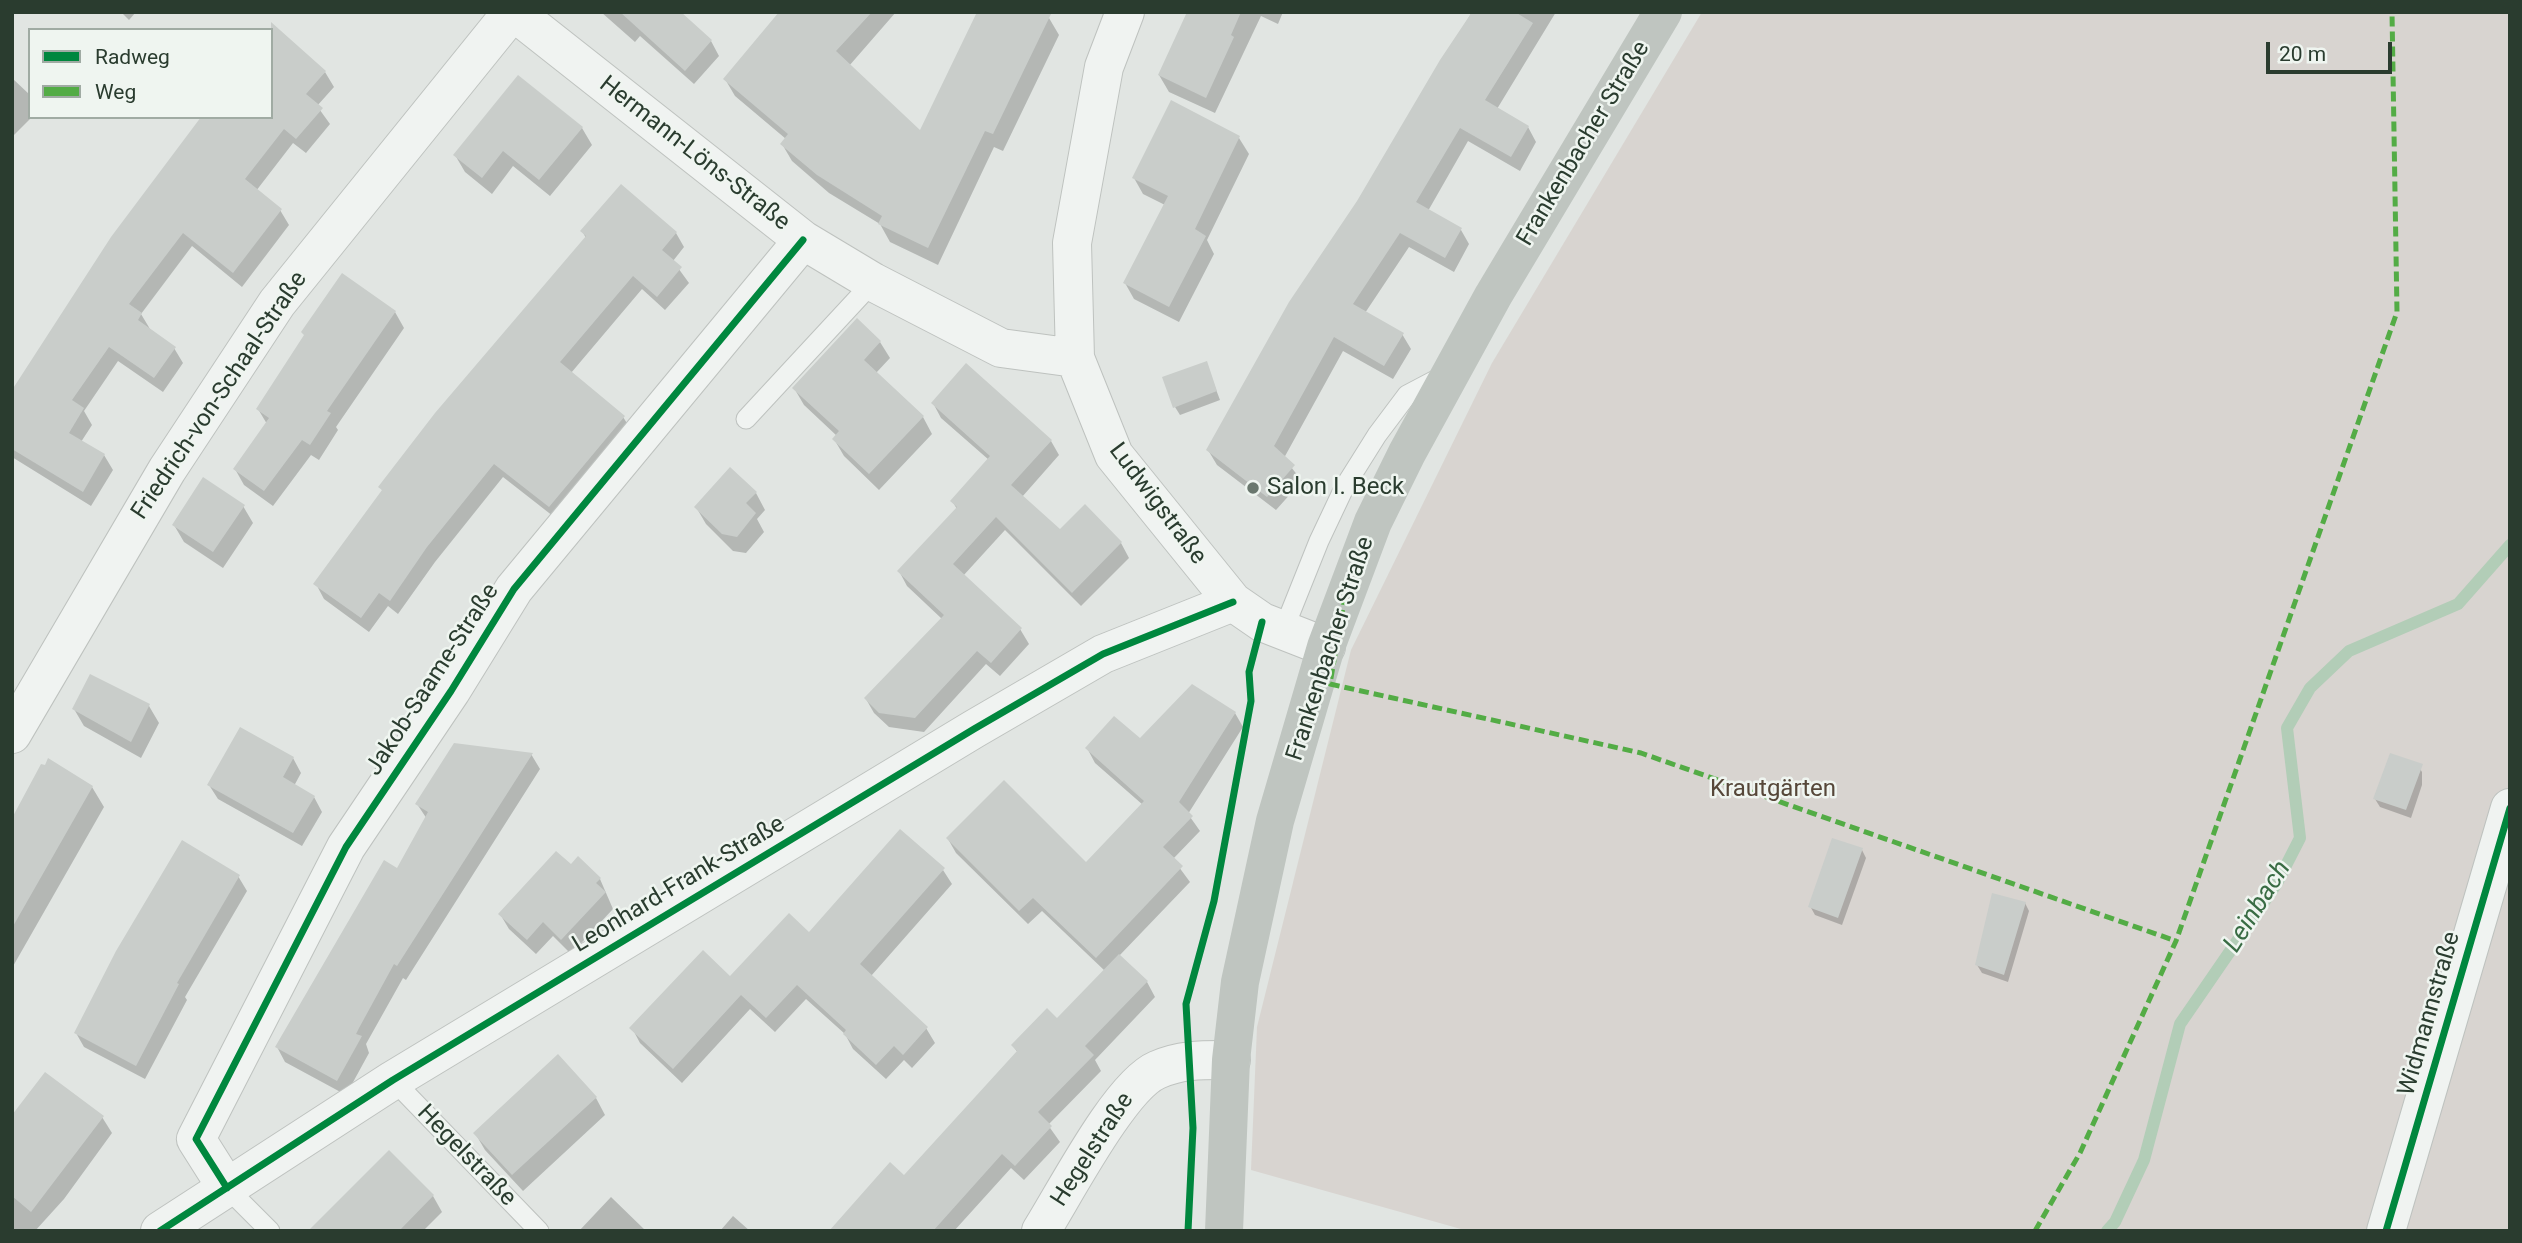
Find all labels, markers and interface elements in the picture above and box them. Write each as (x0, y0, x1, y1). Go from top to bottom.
legend (28, 28, 273, 119)
scale bar (2270, 28, 2396, 72)
street label: Frankenbacher Straße (1511, 36, 1657, 252)
text: 20 m (2279, 42, 2326, 66)
text: Radweg (95, 45, 170, 69)
street label: Hermann-Löns-Straße (593, 71, 795, 237)
text: Weg (95, 80, 136, 104)
street label: Friedrich-von-Schaal-Straße (126, 266, 314, 526)
street label: Ludwigstraße (1102, 438, 1212, 570)
place label: Salon I. Beck (1267, 474, 1404, 502)
marker: Salon I. Beck (1245, 480, 1261, 496)
street label: Frankenbacher Straße (1281, 533, 1381, 765)
street label: Jakob-Saame-Straße (360, 579, 506, 781)
park label: Krautgärten (1710, 776, 1836, 804)
street label: Leonhard-Frank-Straße (568, 810, 790, 960)
water label: Leinbach (2218, 855, 2298, 959)
street label: Widmannstraße (2393, 929, 2467, 1099)
street label: Hegelstraße (1046, 1088, 1140, 1212)
street label: Hegelstraße (411, 1099, 521, 1213)

